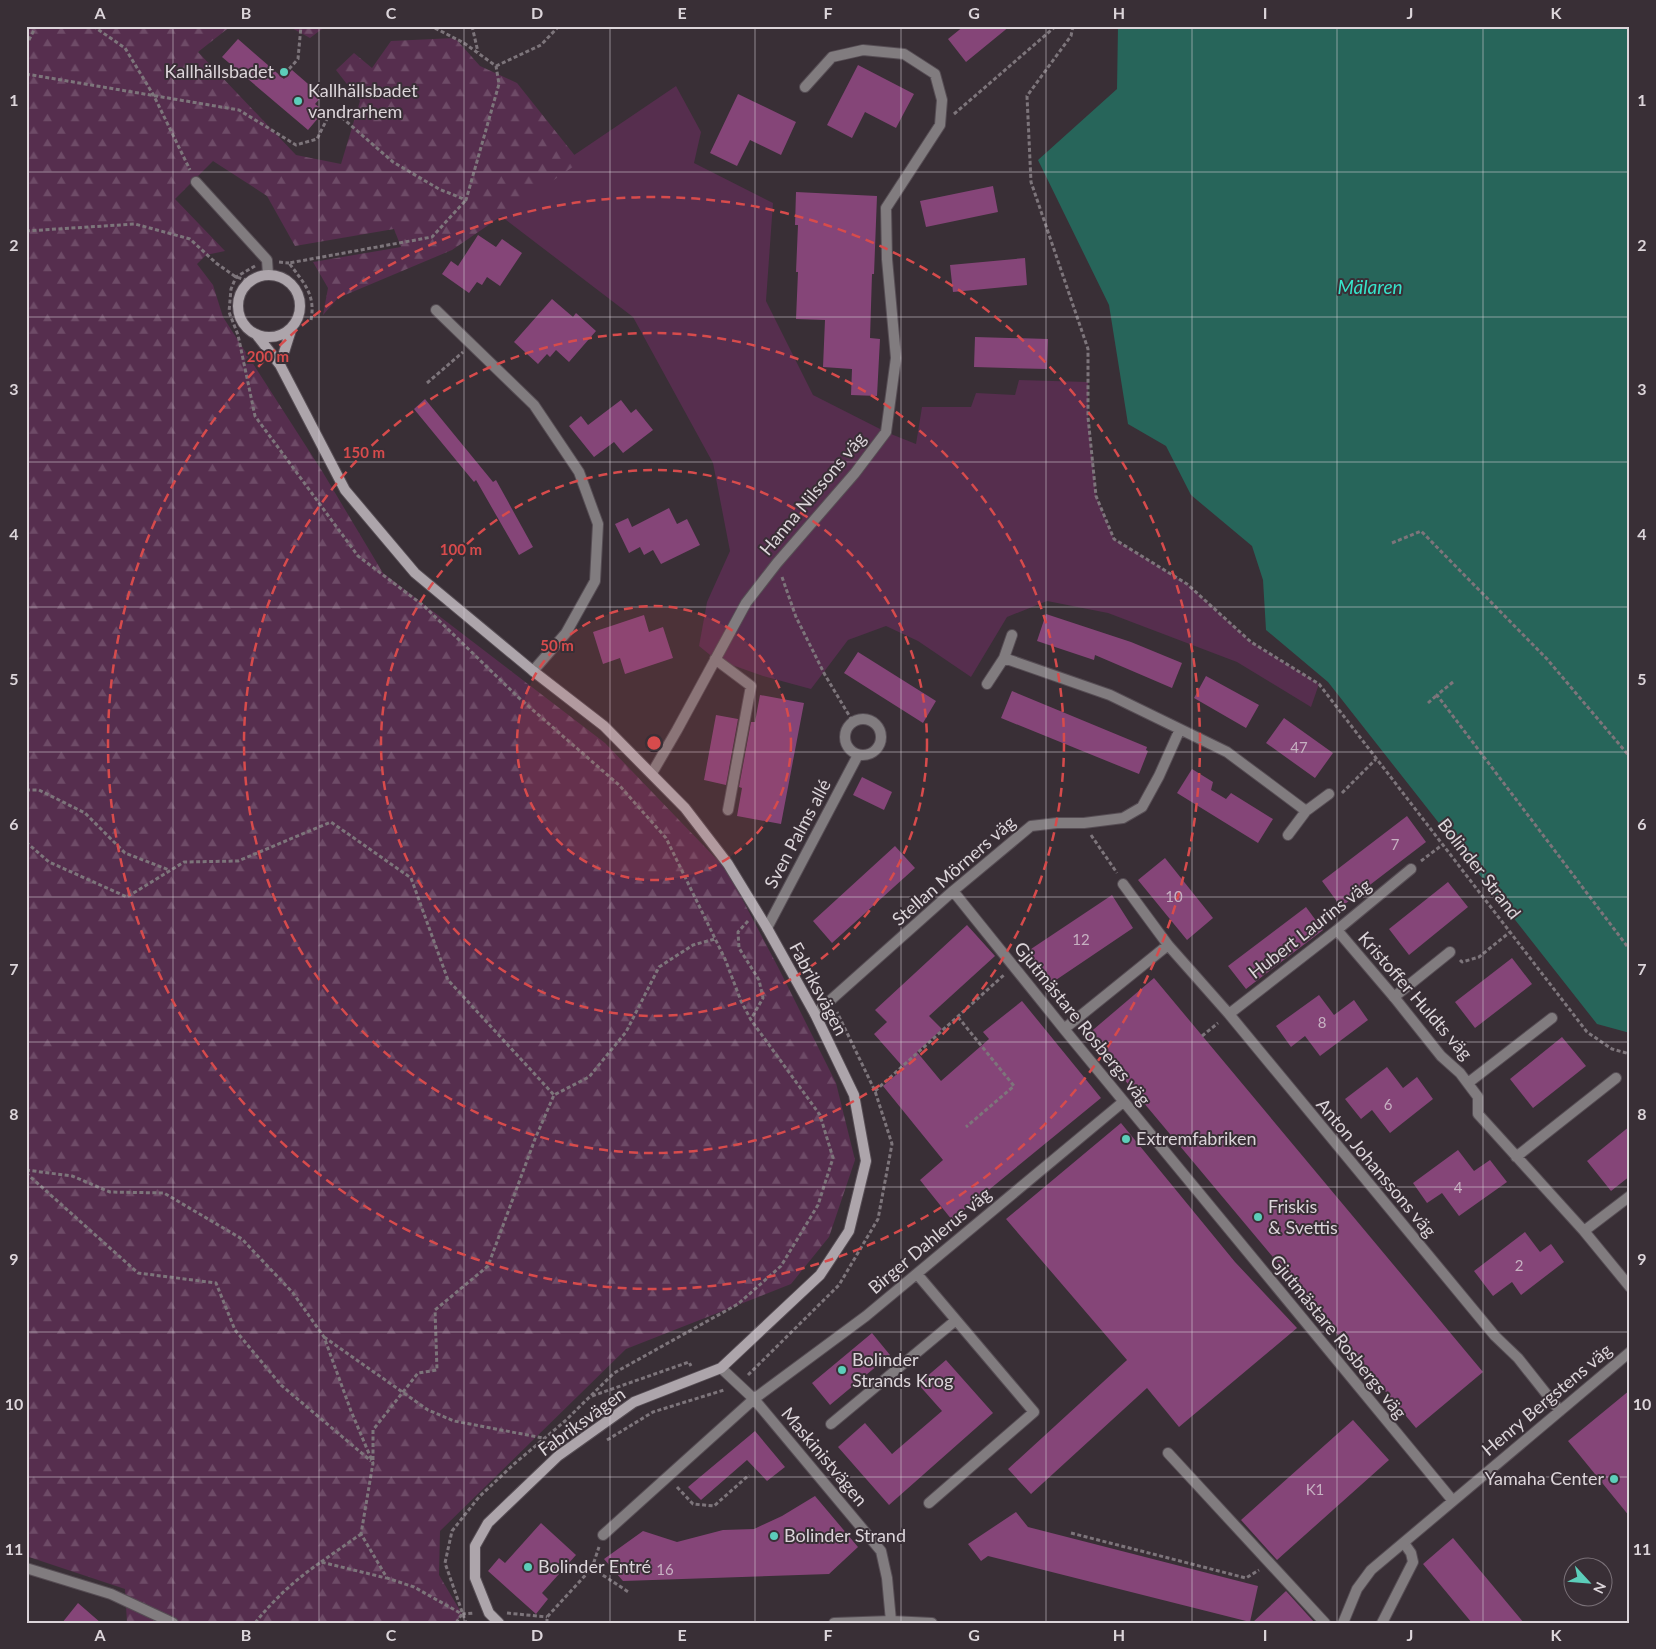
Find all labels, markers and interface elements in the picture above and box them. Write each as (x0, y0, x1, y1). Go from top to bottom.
text: A (93, 3, 106, 22)
text: B (241, 3, 251, 22)
text: C (386, 3, 397, 22)
text: D (531, 3, 543, 22)
text: E (677, 3, 687, 22)
text: F (823, 3, 833, 22)
text: G (968, 3, 980, 22)
text: H (1113, 3, 1125, 22)
text: I (1263, 3, 1267, 22)
text: J (1407, 3, 1413, 22)
text: K (1551, 3, 1563, 22)
place label: Kallhällsbadet (164, 60, 275, 82)
marker: Kallhällsbadet (278, 66, 290, 78)
place label: Kallhällsbadet vandrarhem (308, 79, 418, 122)
text: 1 (9, 90, 19, 109)
text: 1 (1637, 90, 1647, 109)
marker: Kallhällsbadet vandrarhem (292, 95, 304, 107)
text: 2 (9, 235, 19, 254)
text: 2 (1637, 235, 1647, 254)
water label: Mälaren (1337, 275, 1403, 298)
text: 200 m (247, 347, 289, 365)
text: 3 (9, 379, 19, 398)
text: 3 (1637, 379, 1647, 398)
street label: Hanna Nilssons väg (754, 428, 870, 559)
text: 150 m (343, 443, 385, 461)
text: 4 (9, 524, 19, 543)
text: 4 (1637, 524, 1647, 543)
text: 100 m (440, 540, 482, 558)
text: 50 m (540, 636, 574, 654)
text: 5 (9, 669, 19, 688)
text: 5 (1637, 669, 1647, 688)
centre of rings (645, 734, 663, 752)
house number: 47 (1290, 738, 1308, 756)
street label: Sven Palms allé (759, 775, 835, 892)
street label: Stellan Mörners väg (887, 811, 1019, 930)
text: 6 (9, 814, 19, 833)
street label: Bolinder Strand (1434, 814, 1526, 923)
text: 6 (1637, 814, 1647, 833)
house number: 7 (1391, 835, 1400, 853)
street label: Hubert Laurins väg (1244, 874, 1375, 983)
house number: 10 (1165, 887, 1183, 905)
street label: Kristoffer Huldts väg (1354, 927, 1477, 1064)
house number: 12 (1072, 930, 1090, 948)
street label: Gjutmästare Rosbergs väg (1010, 937, 1156, 1110)
street label: Fabriksvägen (785, 938, 853, 1039)
text: 7 (9, 959, 19, 978)
text: 7 (1637, 959, 1647, 978)
house number: 8 (1318, 1013, 1326, 1031)
street label: Anton Johanssons väg (1312, 1093, 1441, 1241)
house number: 6 (1384, 1095, 1393, 1113)
text: 8 (9, 1104, 19, 1123)
text: 8 (1637, 1104, 1647, 1123)
place label: Extremfabriken (1136, 1127, 1257, 1149)
marker: Extremfabriken (1120, 1133, 1132, 1145)
house number: 4 (1454, 1178, 1463, 1196)
street label: Birger Dahlerus väg (863, 1182, 995, 1298)
place label: Friskis & Svettis (1268, 1195, 1338, 1238)
marker: Friskis & Svettis (1252, 1211, 1264, 1223)
text: 9 (9, 1249, 19, 1268)
text: 9 (1637, 1249, 1647, 1268)
street label: Gjutmästare Rosbergs väg (1266, 1250, 1412, 1423)
house number: 2 (1515, 1256, 1523, 1274)
street label: Henry Bergstens väg (1477, 1338, 1616, 1460)
place label: Bolinder Strands Krog (852, 1348, 953, 1391)
marker: Bolinder Strands Krog (836, 1364, 848, 1376)
street label: Fabriksvägen (534, 1382, 629, 1460)
text: 10 (5, 1394, 23, 1413)
text: 10 (1633, 1394, 1651, 1413)
street label: Maskinistvägen (777, 1403, 872, 1510)
place label: Yamaha Center (1485, 1467, 1604, 1489)
marker: Yamaha Center (1608, 1473, 1620, 1485)
house number: K1 (1306, 1480, 1324, 1498)
place label: Bolinder Strand (784, 1524, 906, 1546)
marker: Bolinder Strand (768, 1530, 780, 1542)
text: 11 (5, 1539, 23, 1558)
text: 11 (1633, 1539, 1651, 1558)
place label: Bolinder Entré (538, 1555, 651, 1577)
north arrow (1564, 1556, 1614, 1606)
house number: 16 (656, 1560, 674, 1578)
marker: Bolinder Entré (522, 1561, 534, 1573)
text: N (1590, 1579, 1610, 1596)
text: A (93, 1625, 106, 1644)
text: B (241, 1625, 251, 1644)
text: C (386, 1625, 397, 1644)
text: D (531, 1625, 543, 1644)
text: E (677, 1625, 687, 1644)
text: F (823, 1625, 833, 1644)
text: G (968, 1625, 980, 1644)
text: H (1113, 1625, 1125, 1644)
text: I (1263, 1625, 1267, 1644)
text: J (1407, 1625, 1413, 1644)
text: K (1551, 1625, 1563, 1644)

